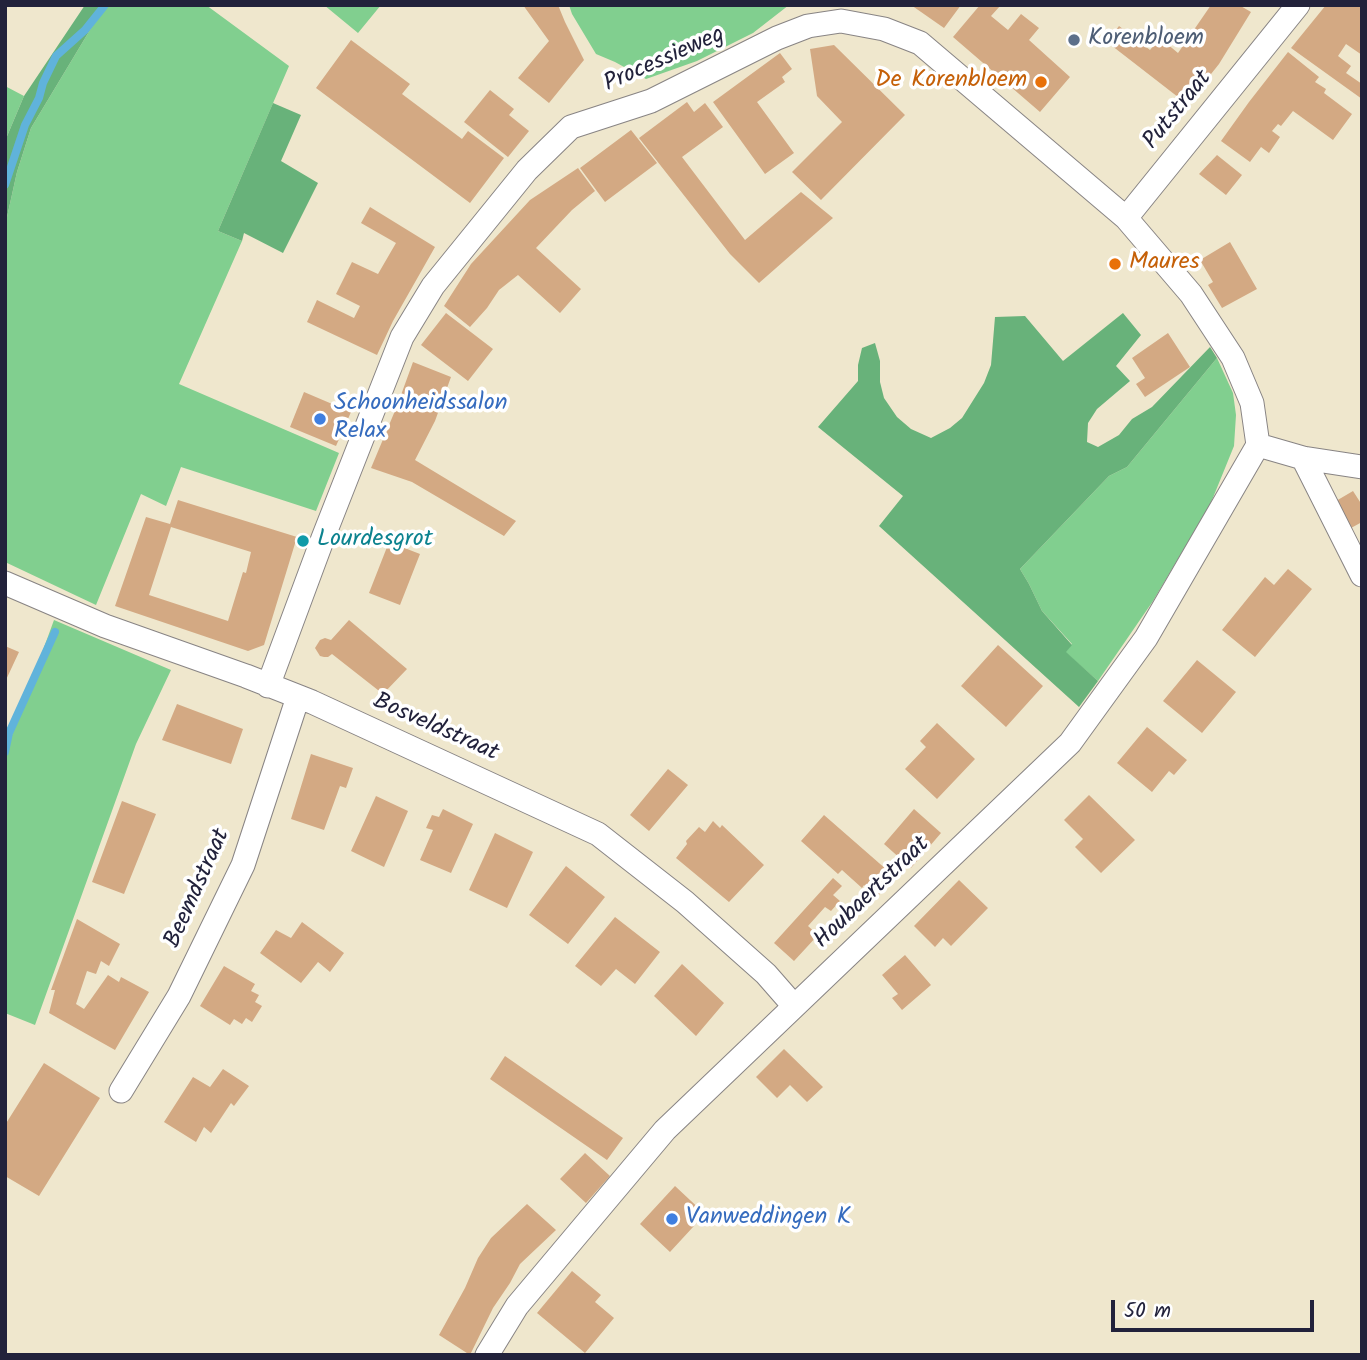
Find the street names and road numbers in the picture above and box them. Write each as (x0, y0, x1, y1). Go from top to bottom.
street label: Processieweg (600, 22, 730, 100)
street label: Putstraat (1139, 66, 1219, 156)
street label: Bosveldstraat (368, 689, 502, 769)
street label: Beemdstraat (160, 825, 238, 953)
street label: Houbaertstraat (809, 832, 937, 956)

